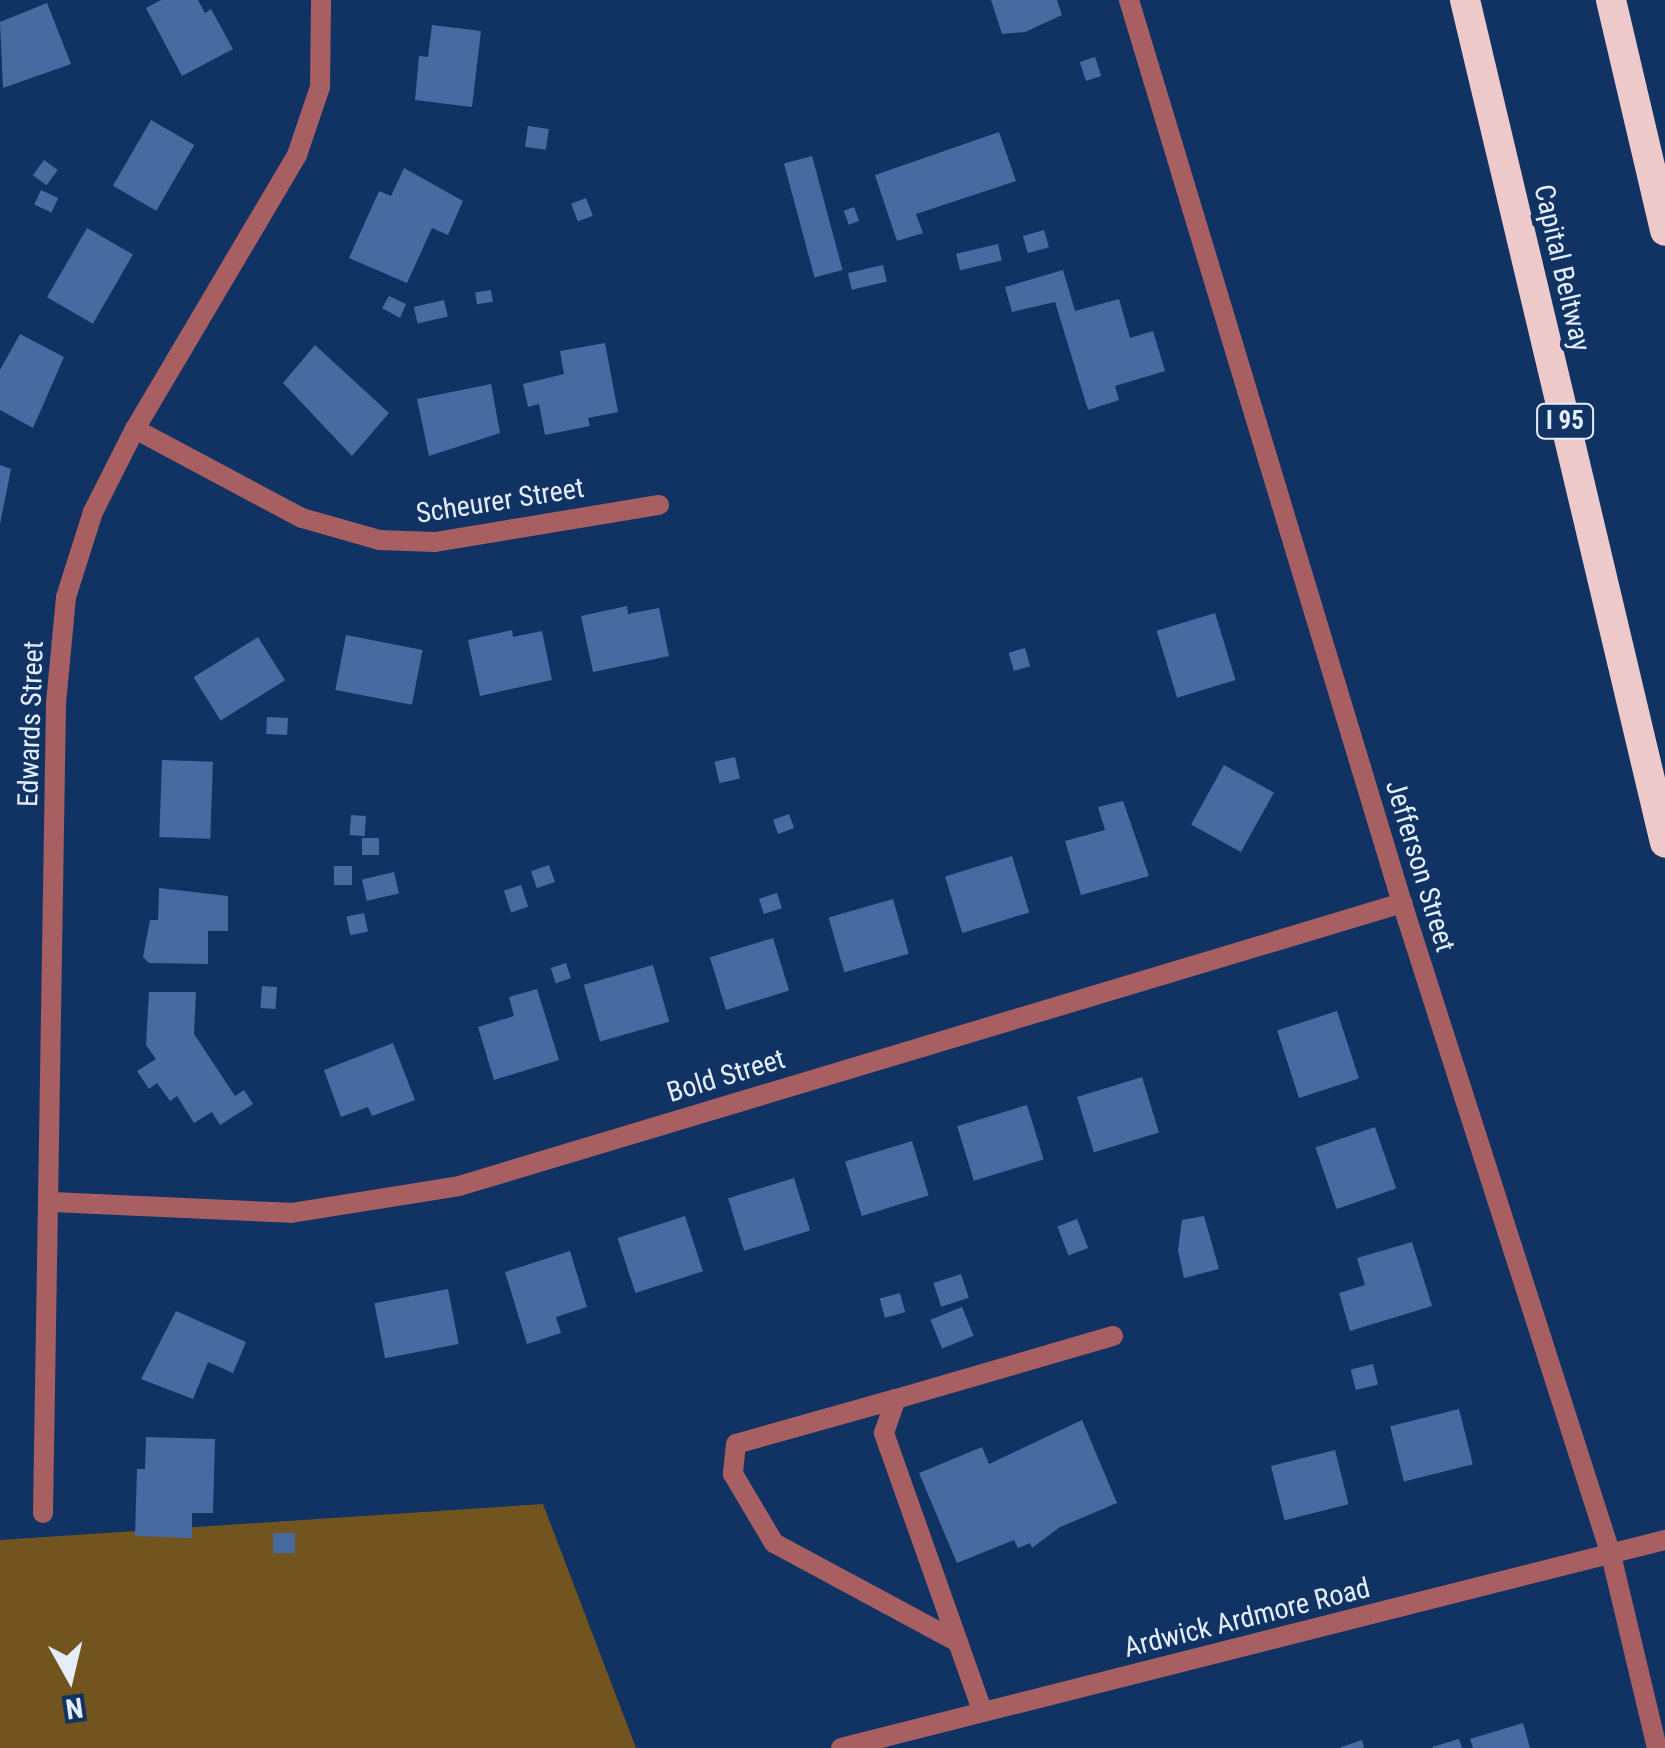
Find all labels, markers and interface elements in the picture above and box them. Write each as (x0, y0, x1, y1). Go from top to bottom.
street label: Capital Beltway (1526, 181, 1598, 355)
road number: I 95 (1535, 401, 1595, 441)
street label: Scheurer Street (414, 471, 586, 531)
street label: Edwards Street (11, 640, 51, 808)
street label: Jefferson Street (1378, 776, 1462, 956)
street label: Bold Street (663, 1042, 789, 1110)
street label: Ardwick Ardmore Road (1120, 1571, 1374, 1665)
north arrow (20, 1628, 120, 1728)
text: N (63, 1691, 85, 1726)

